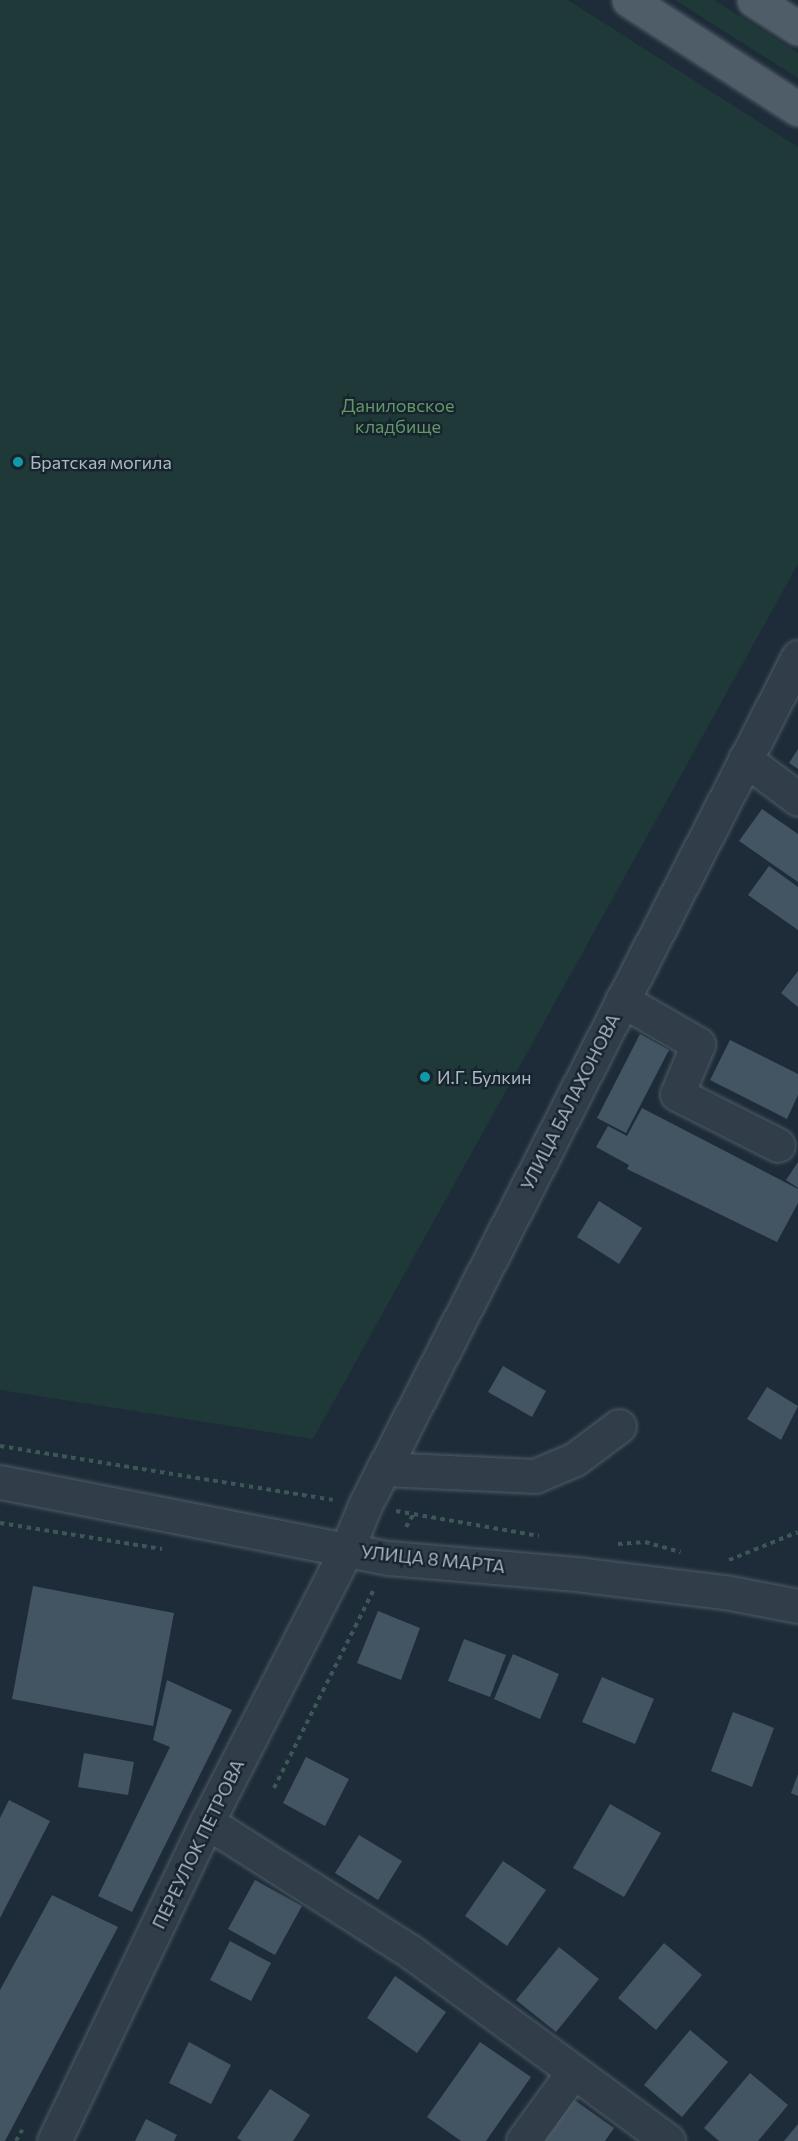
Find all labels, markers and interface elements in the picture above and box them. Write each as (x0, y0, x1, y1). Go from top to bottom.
park label: Даниловское кладбище (341, 395, 455, 438)
place label: Братская могила (30, 451, 172, 473)
marker: Братская могила (11, 455, 25, 469)
street label: УЛИЦА БАЛАХОНОВА (516, 1010, 624, 1194)
place label: И.Г. Булкин (437, 1066, 532, 1088)
marker: И.Г. Булкин (418, 1070, 432, 1084)
street label: УЛИЦА 8 МАРТА (360, 1541, 506, 1577)
street label: ПЕРЕУЛОК ПЕТРОВА (148, 1756, 248, 1932)

